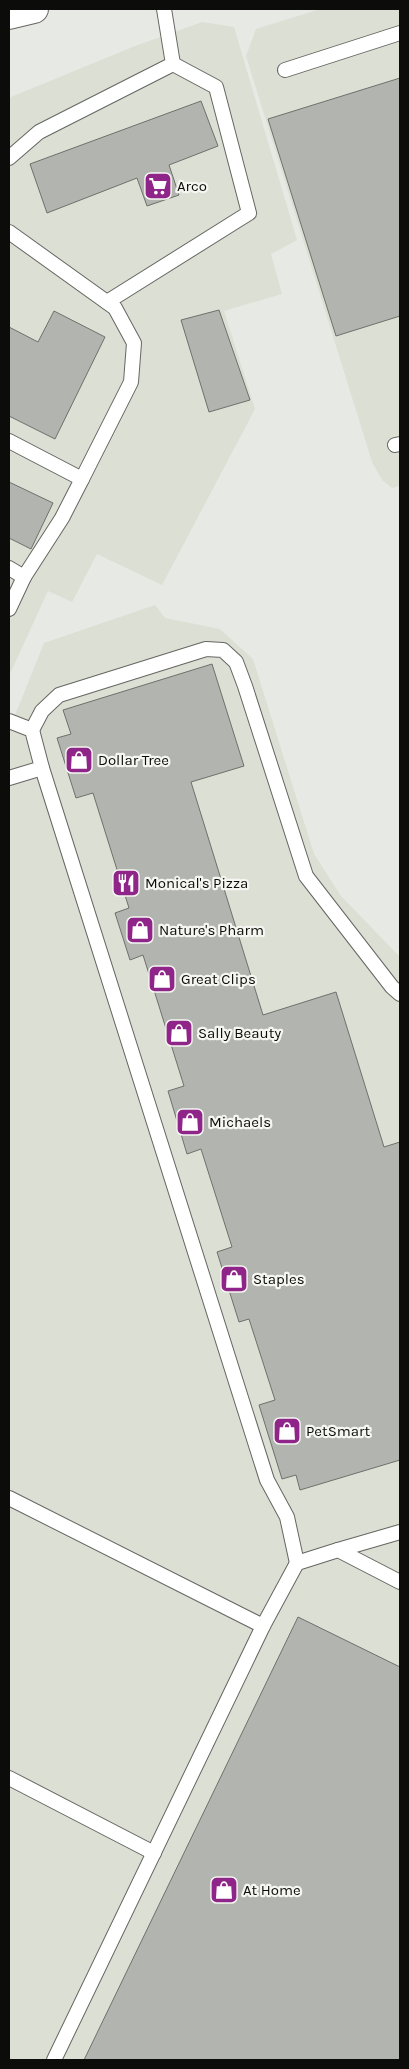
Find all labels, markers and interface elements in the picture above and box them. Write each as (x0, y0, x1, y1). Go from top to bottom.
supermarket icon: Arco (143, 171, 173, 201)
place label: Arco (177, 177, 207, 195)
shop icon: Dollar Tree (64, 745, 94, 775)
place label: Dollar Tree (98, 751, 169, 769)
restaurant icon: Monical's Pizza (111, 868, 141, 898)
place label: Monical's Pizza (145, 874, 248, 892)
shop icon: Nature's Pharm (125, 915, 155, 945)
place label: Nature's Pharm (159, 921, 264, 939)
shop icon: Great Clips (147, 964, 177, 994)
place label: Great Clips (181, 970, 256, 988)
shop icon: Sally Beauty (164, 1018, 194, 1048)
place label: Sally Beauty (198, 1024, 281, 1042)
shop icon: Michaels (175, 1107, 205, 1137)
place label: Michaels (209, 1113, 271, 1131)
shop icon: Staples (219, 1264, 249, 1294)
place label: Staples (253, 1270, 305, 1288)
shop icon: PetSmart (272, 1416, 302, 1446)
place label: PetSmart (306, 1422, 370, 1440)
shop icon: At Home (209, 1875, 239, 1905)
place label: At Home (243, 1881, 301, 1899)

